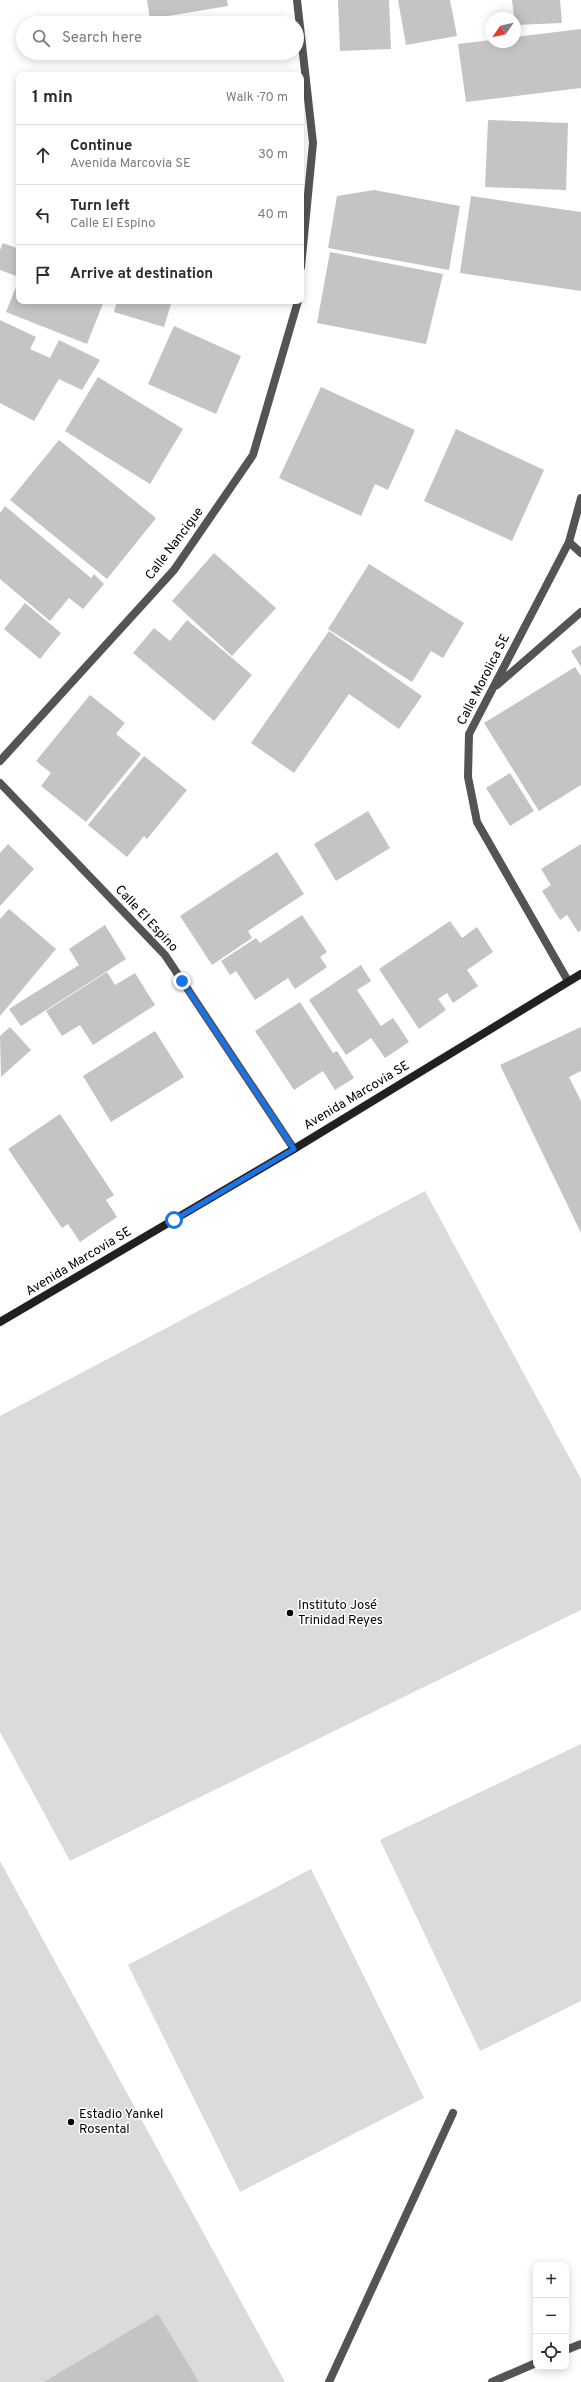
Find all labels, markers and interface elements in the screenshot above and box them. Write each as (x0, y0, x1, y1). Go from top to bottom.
north arrow (485, 12, 521, 48)
search box (16, 16, 304, 60)
icon: search (30, 27, 52, 49)
text: Search here (62, 29, 142, 48)
text: 1 min (32, 87, 73, 109)
text: Walk · 70 m (226, 90, 288, 106)
text: Continue (70, 137, 132, 156)
icon: ahead (32, 144, 54, 166)
text: 30 m (258, 147, 288, 163)
text: Avenida Marcovia SE (70, 156, 191, 172)
text: Turn left (70, 197, 130, 216)
icon: left (32, 204, 54, 226)
text: 40 m (258, 207, 288, 223)
text: Calle El Espino (70, 216, 155, 232)
icon: arrive (32, 264, 54, 286)
text: Arrive at destination (70, 265, 213, 284)
street label: Calle Nancigue (142, 505, 208, 583)
street label: Calle Morolica SE (454, 632, 514, 728)
street label: Calle El Espino (111, 882, 181, 956)
route end (173, 972, 191, 990)
street label: Avenida Marcovia SE (301, 1058, 413, 1134)
route start (165, 1211, 183, 1229)
street label: Avenida Marcovia SE (23, 1224, 135, 1300)
place label: Instituto José Trinidad Reyes (298, 1598, 383, 1629)
marker: Instituto José Trinidad Reyes (285, 1608, 295, 1618)
place label: Estadio Yankel Rosental (79, 2107, 163, 2138)
marker: Estadio Yankel Rosental (66, 2117, 76, 2127)
map controls (533, 2262, 569, 2370)
button: + (533, 2262, 569, 2298)
button: − (533, 2298, 569, 2334)
button: locate (533, 2334, 569, 2370)

